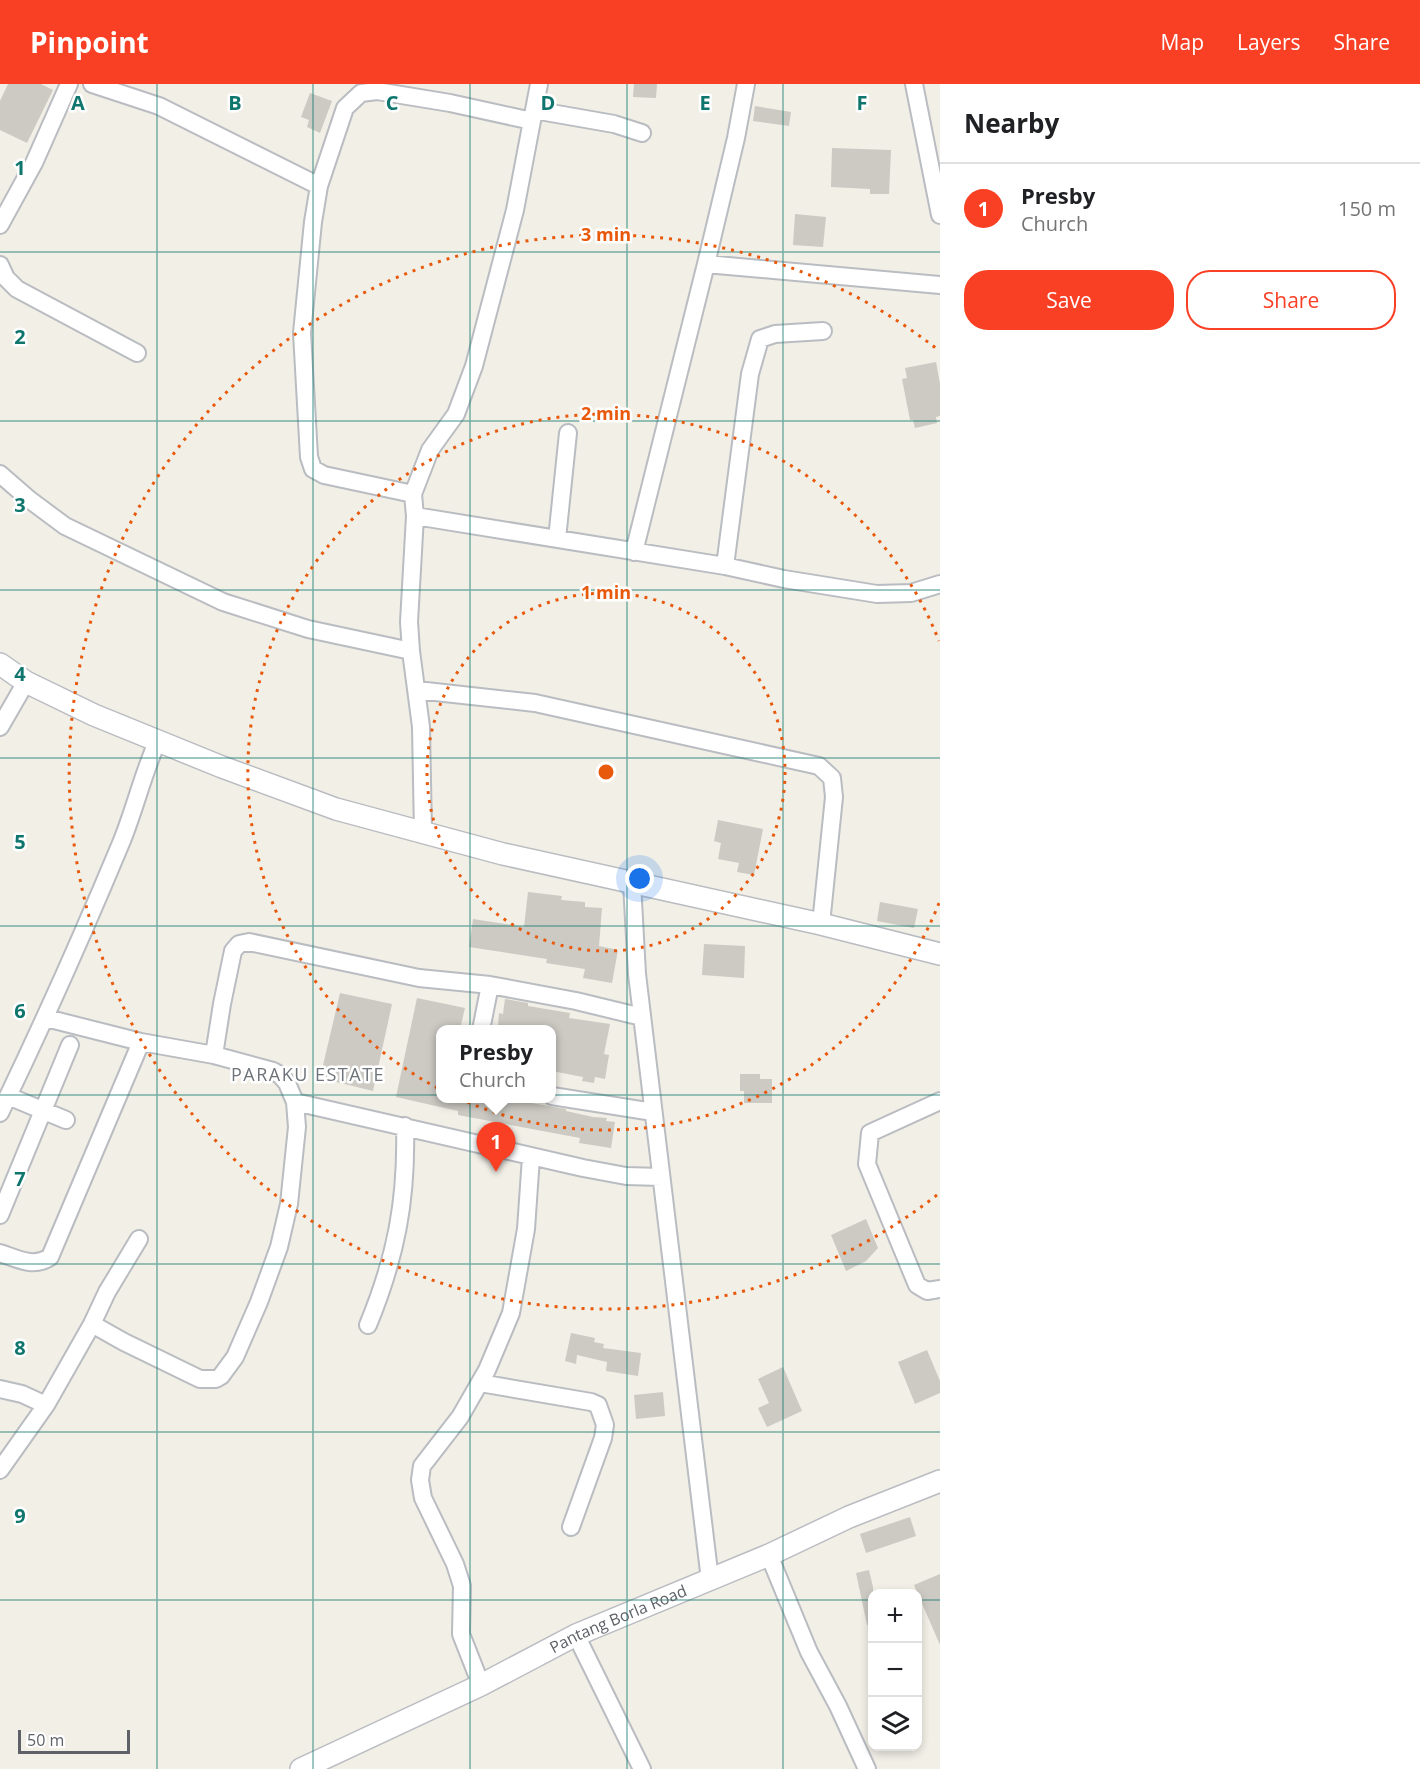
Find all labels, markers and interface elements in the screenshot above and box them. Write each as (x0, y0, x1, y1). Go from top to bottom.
text: Pinpoint (30, 23, 149, 61)
text: Map (1161, 28, 1204, 56)
text: Layers (1237, 28, 1301, 56)
text: Share (1334, 28, 1390, 56)
text: A (71, 89, 85, 116)
text: B (228, 89, 242, 116)
text: C (386, 89, 399, 116)
text: D (541, 89, 555, 116)
text: E (699, 89, 711, 116)
text: F (857, 89, 867, 116)
text: Nearby (964, 105, 1059, 141)
text: 1 (14, 154, 26, 181)
text: Presby (1021, 180, 1095, 210)
text: 1 (978, 195, 989, 222)
text: 150 m (1338, 195, 1396, 222)
text: Church (1021, 210, 1088, 237)
text: 3 min (581, 222, 631, 246)
button: Save (964, 270, 1174, 330)
button: Share (1186, 270, 1396, 330)
text: 2 (14, 323, 26, 350)
text: 2 min (581, 401, 631, 425)
text: 3 (14, 491, 26, 518)
text: 1 min (581, 580, 631, 604)
text: 4 (14, 660, 26, 687)
centre of rings (596, 762, 616, 782)
text: 5 (14, 828, 26, 855)
your location (625, 864, 654, 893)
text: 6 (14, 997, 26, 1024)
popup (436, 1025, 556, 1103)
text: Presby (459, 1036, 533, 1066)
district label: PARAKU ESTATE (231, 1062, 385, 1086)
text: Church (459, 1066, 526, 1093)
pin: 1 (476, 1122, 516, 1172)
text: 7 (14, 1165, 26, 1192)
text: 8 (14, 1334, 26, 1361)
text: 9 (14, 1502, 26, 1529)
street label: Pantang Borla Road (545, 1579, 690, 1658)
map controls (868, 1589, 922, 1751)
button: + (868, 1589, 922, 1643)
button: − (868, 1643, 922, 1697)
button: layers (868, 1697, 922, 1751)
scale bar (18, 1727, 130, 1754)
text: 50 m (27, 1729, 64, 1751)

